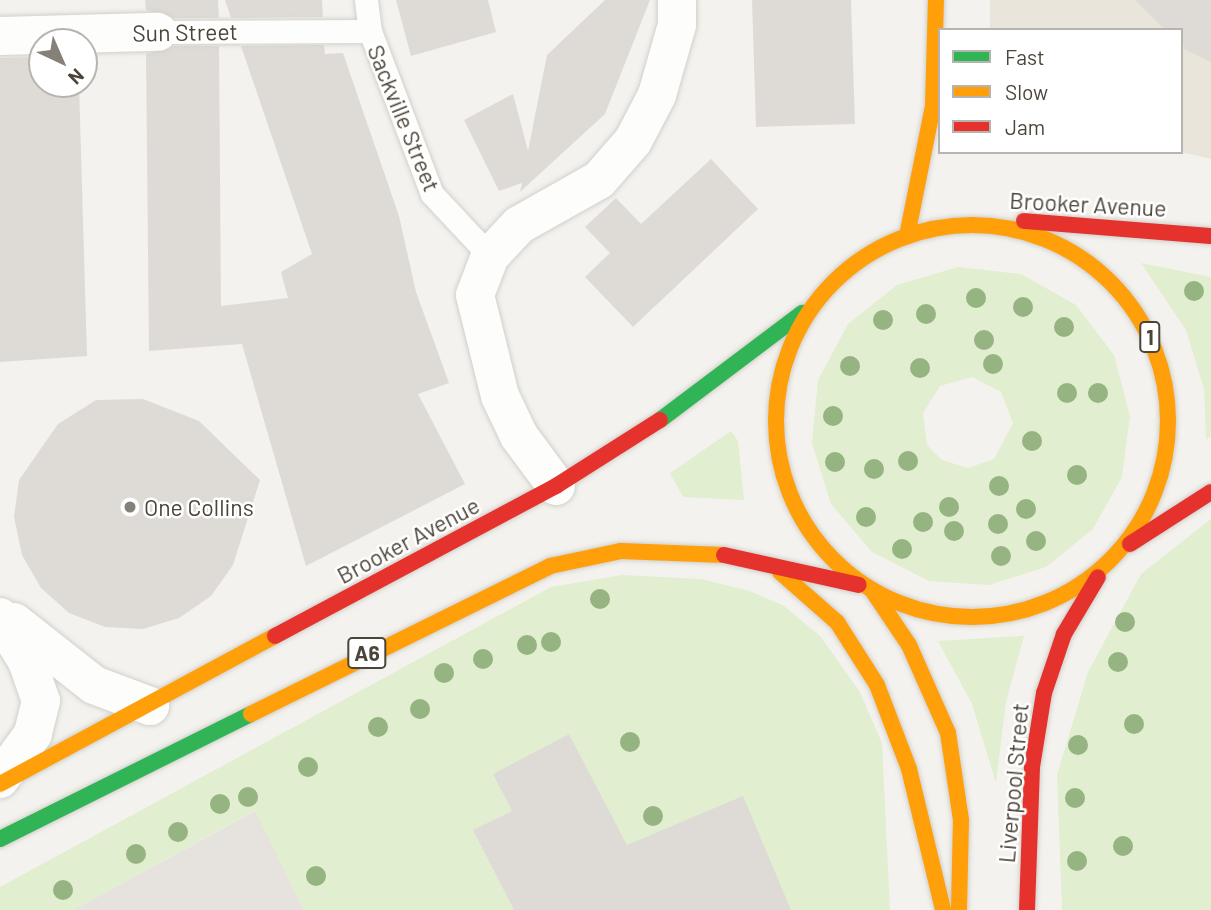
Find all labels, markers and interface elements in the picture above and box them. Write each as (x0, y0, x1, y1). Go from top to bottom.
street label: Sun Street (132, 17, 238, 47)
north arrow (28, 28, 98, 98)
legend (938, 28, 1183, 154)
street label: Sackville Street (362, 41, 446, 195)
text: Fast (1005, 44, 1045, 69)
text: N (64, 64, 89, 90)
text: Slow (1005, 79, 1048, 104)
text: Jam (1005, 114, 1045, 139)
street label: Brooker Avenue (1009, 186, 1167, 222)
road number: 1 (1138, 320, 1162, 354)
street label: Brooker Avenue (332, 491, 484, 589)
place label: One Collins (144, 493, 254, 521)
marker: One Collins (122, 499, 138, 515)
road number: A6 (346, 636, 388, 670)
street label: Liverpool Street (992, 702, 1034, 864)

